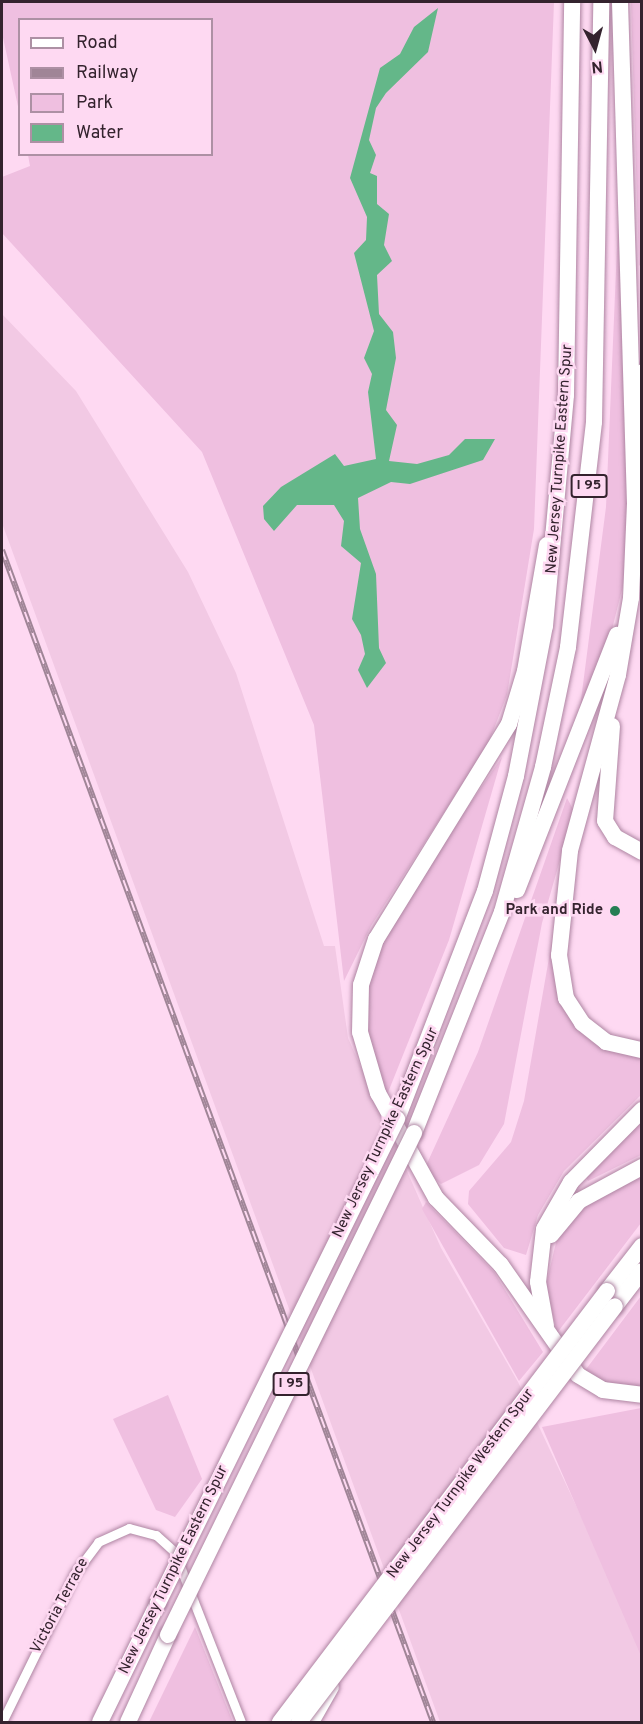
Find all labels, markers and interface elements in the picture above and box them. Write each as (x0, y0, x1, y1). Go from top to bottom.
legend (18, 18, 213, 156)
north arrow (565, 18, 625, 78)
text: Road (76, 32, 118, 55)
text: N (590, 55, 604, 76)
text: Railway (76, 62, 138, 85)
text: Park (76, 92, 113, 115)
text: Water (76, 122, 123, 145)
street label: New Jersey Turnpike Eastern Spur (543, 343, 577, 575)
road number: I 95 (570, 475, 608, 497)
place label: Park and Ride (506, 902, 603, 920)
marker: Park and Ride (608, 904, 622, 918)
street label: New Jersey Turnpike Eastern Spur (329, 1025, 443, 1241)
road number: I 95 (272, 1373, 310, 1395)
street label: New Jersey Turnpike Western Spur (383, 1385, 539, 1583)
street label: New Jersey Turnpike Eastern Spur (115, 1462, 233, 1678)
street label: Victoria Terrace (27, 1555, 93, 1657)

